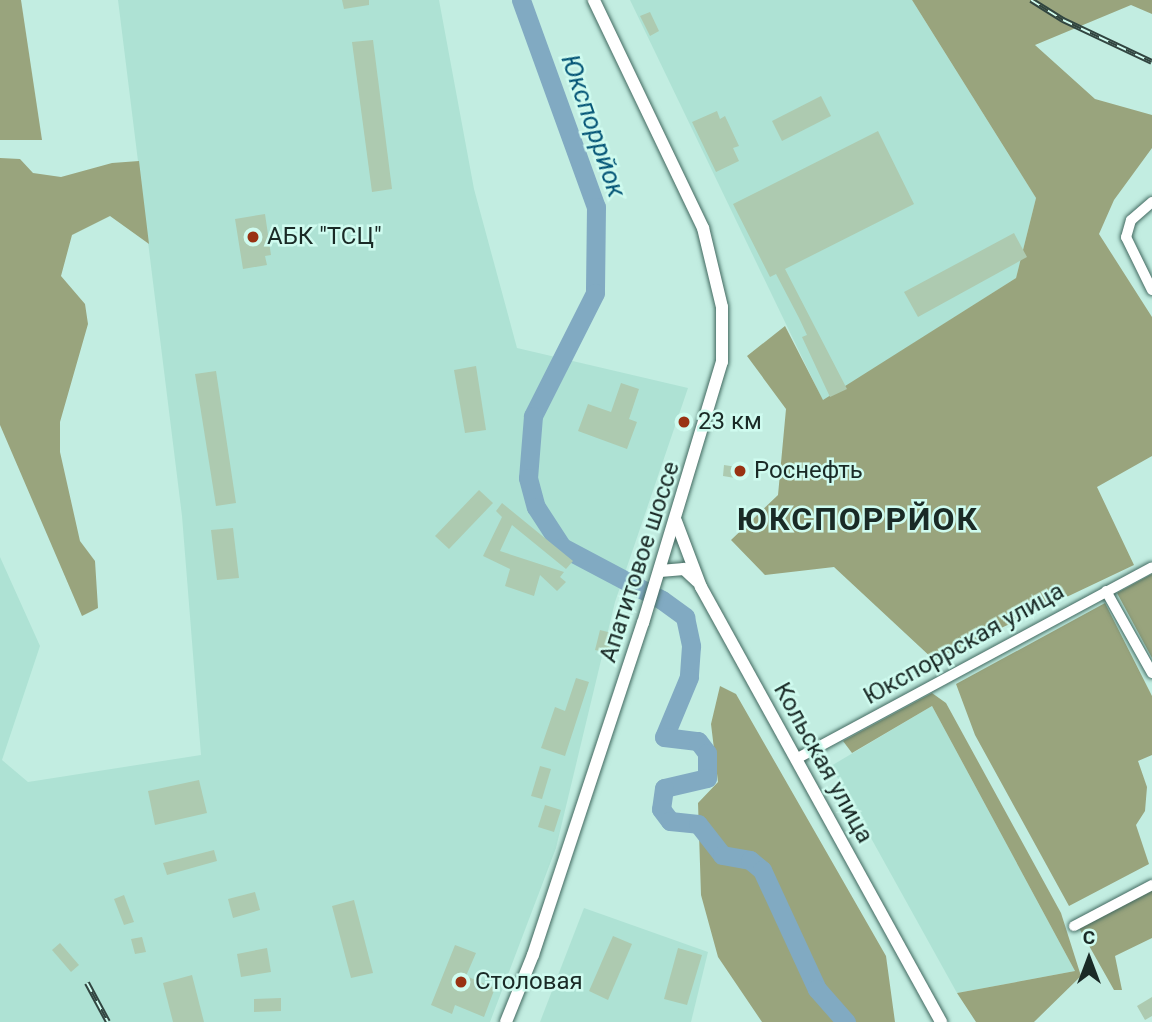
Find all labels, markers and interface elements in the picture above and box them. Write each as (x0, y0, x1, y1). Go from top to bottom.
water label: Юкспоррйок (554, 50, 632, 202)
place label: АБК "ТСЦ" (267, 223, 382, 251)
marker: АБК "ТСЦ" (245, 229, 261, 245)
place label: 23 км (698, 408, 762, 436)
marker: 23 км (676, 414, 692, 430)
place label: Роснефть (754, 457, 863, 485)
street label: Апатитовое шоссе (594, 458, 686, 666)
marker: Роснефть (732, 463, 748, 479)
district label: ЮКСПОРРЙОК (738, 500, 978, 538)
street label: Юкспоррская улица (859, 577, 1069, 711)
street label: Кольская улица (767, 678, 879, 848)
north arrow (1054, 924, 1124, 994)
text: С (1083, 926, 1095, 949)
place label: Столовая (475, 968, 583, 996)
marker: Столовая (453, 974, 469, 990)

